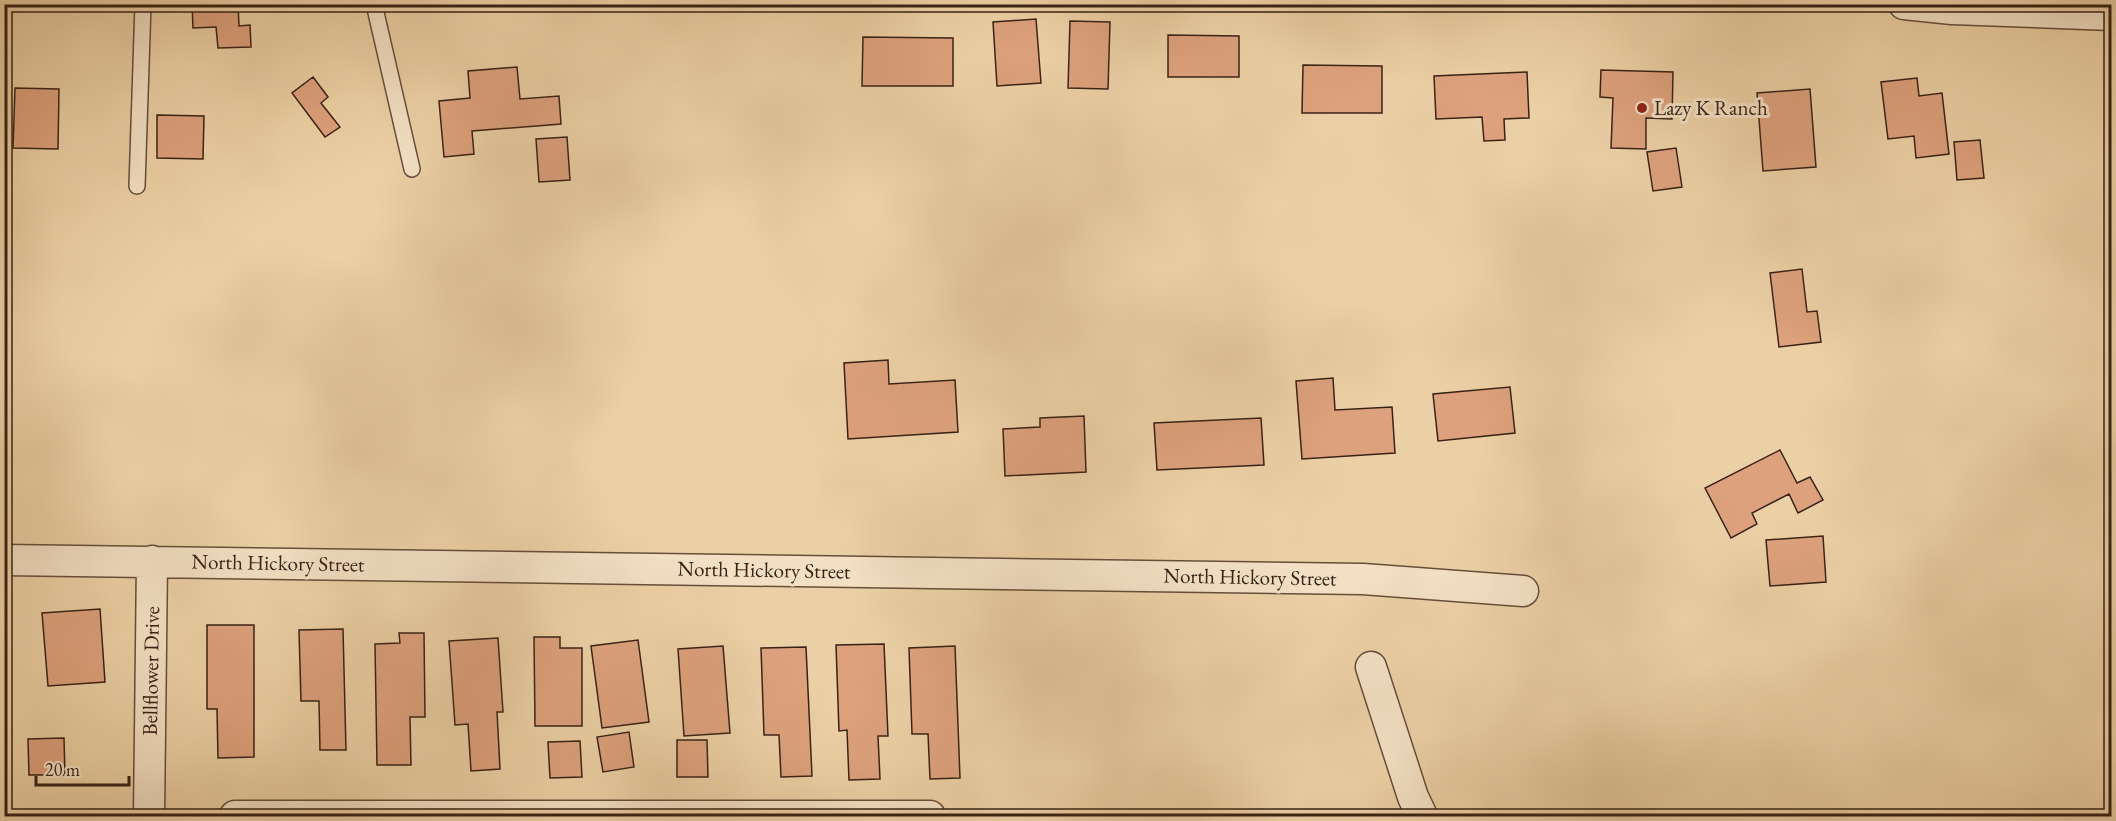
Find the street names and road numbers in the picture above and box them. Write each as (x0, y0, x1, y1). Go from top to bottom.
street label: North Hickory Street (191, 547, 365, 578)
street label: North Hickory Street (677, 554, 851, 585)
street label: North Hickory Street (1163, 561, 1337, 592)
street label: Bellflower Drive (136, 606, 165, 736)

